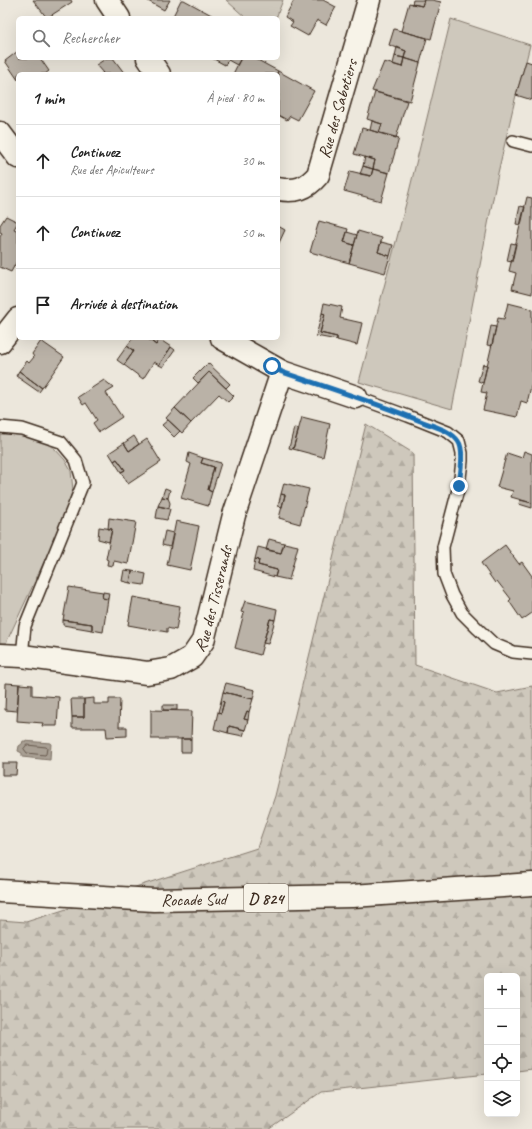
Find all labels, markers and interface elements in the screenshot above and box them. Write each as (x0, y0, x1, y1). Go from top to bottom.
search box (16, 16, 280, 60)
icon: search (30, 27, 52, 49)
text: Rechercher (62, 29, 120, 48)
street label: Rue des Sabotiers (313, 55, 363, 161)
text: 1 min (32, 88, 65, 109)
text: À pied · 80 m (207, 90, 264, 106)
text: Continuez (70, 143, 120, 162)
icon: ahead (32, 150, 54, 172)
text: 30 m (242, 153, 264, 169)
text: Rue des Apiculteurs (70, 162, 154, 178)
icon: ahead (32, 222, 54, 244)
text: Continuez (70, 223, 120, 242)
text: 50 m (242, 225, 264, 241)
icon: arrive (32, 294, 54, 316)
text: Arrivée à destination (70, 295, 178, 314)
route start (263, 357, 281, 375)
route end (450, 477, 468, 495)
street label: Rue des Tisserands (189, 542, 237, 656)
road number: D 824 (244, 884, 288, 912)
street label: Rocade Sud (161, 888, 229, 911)
map controls (484, 973, 520, 1117)
button: + (484, 973, 520, 1009)
button: − (484, 1009, 520, 1045)
button: locate (484, 1045, 520, 1081)
button: layers (484, 1081, 520, 1117)

